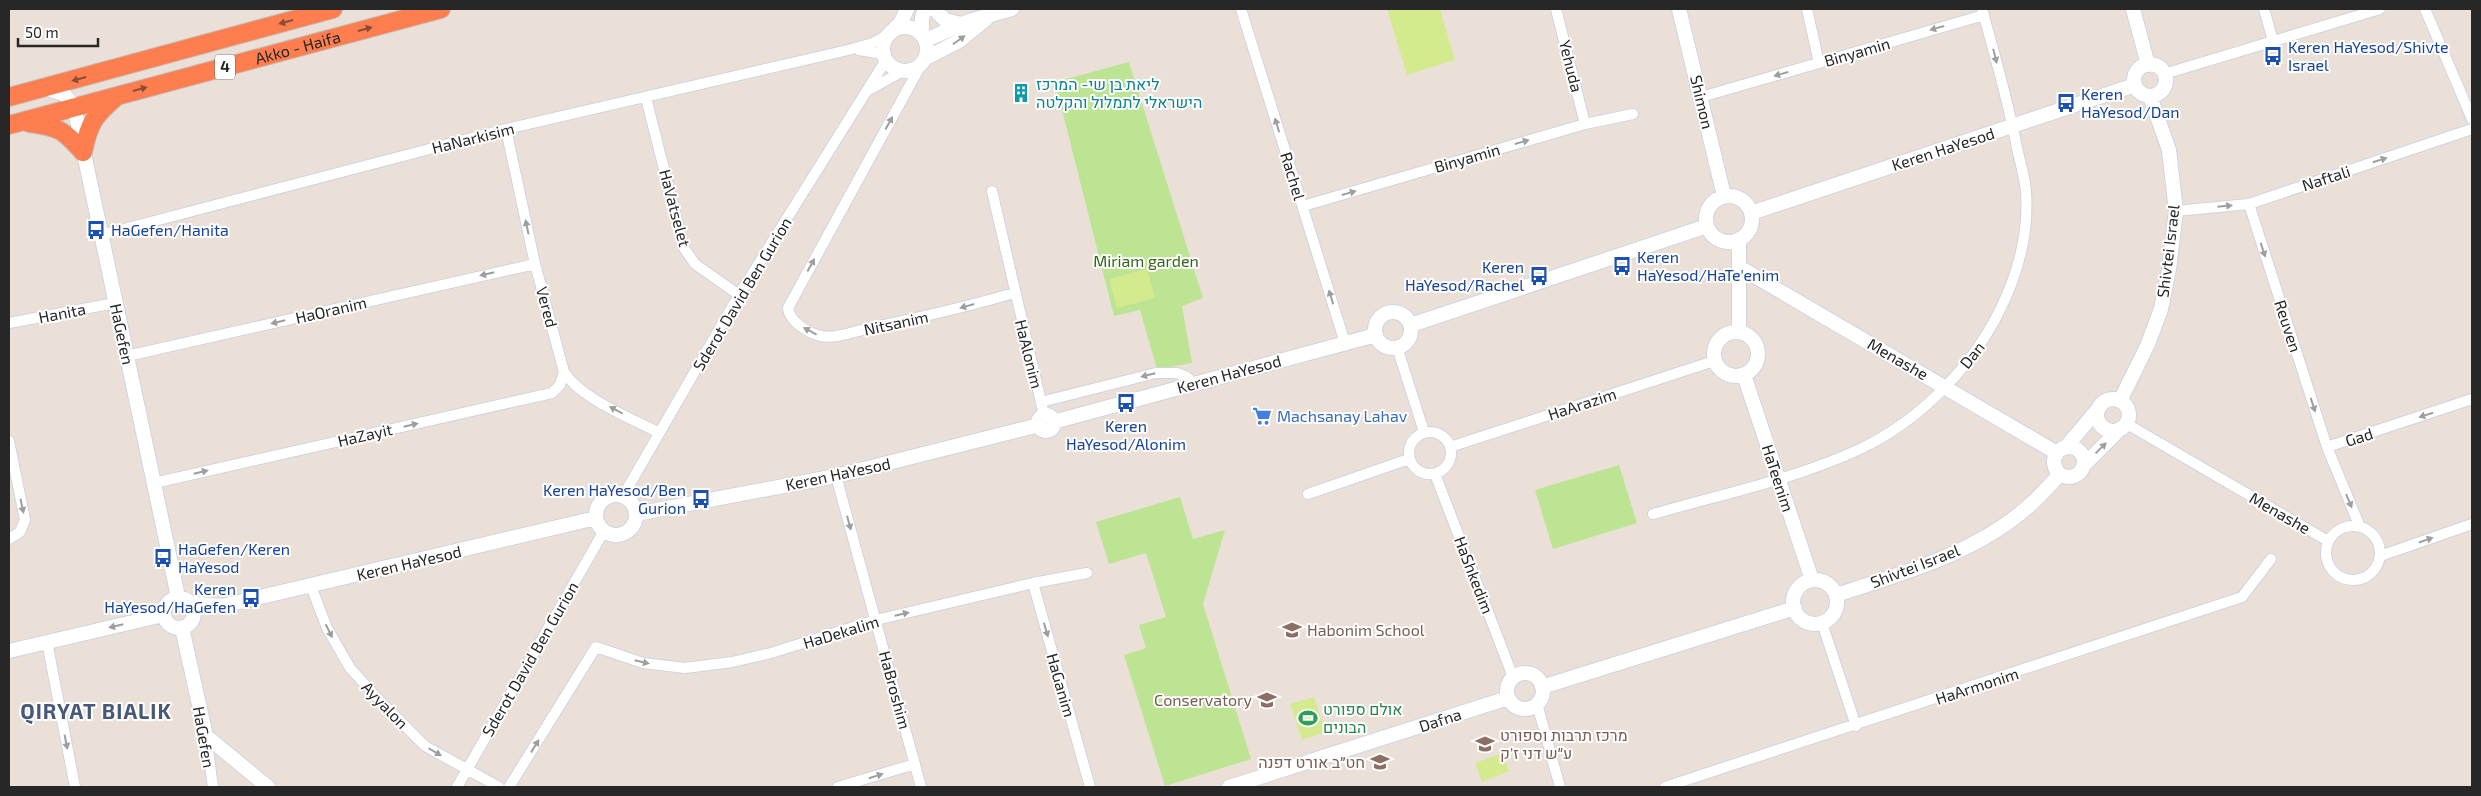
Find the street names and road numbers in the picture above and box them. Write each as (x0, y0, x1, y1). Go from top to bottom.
street label: Akko - Haifa (253, 26, 343, 68)
street label: Binyamin (1822, 33, 1892, 70)
street label: Yehuda (1556, 38, 1587, 94)
road number: 4 (215, 54, 235, 80)
street label: Shimon (1687, 73, 1718, 131)
street label: HaNarkisim (430, 118, 516, 157)
street label: Keren HaYesod (1889, 123, 1997, 174)
street label: Binyamin (1432, 139, 1502, 176)
street label: Rachel (1277, 150, 1310, 202)
street label: Naftali (2299, 161, 2352, 194)
street label: HaVatselet (656, 167, 695, 249)
street label: Shivtei Israel (2152, 203, 2183, 299)
street label: Sderot David Ben Gurion (688, 214, 795, 374)
street label: Vered (533, 284, 562, 329)
street label: HaOranim (293, 292, 368, 327)
street label: Reuven (2271, 297, 2306, 354)
street label: Hanita (37, 299, 87, 326)
street label: HaGefen (107, 302, 138, 366)
street label: Nitsanim (862, 306, 930, 339)
street label: HaAlonim (1012, 317, 1047, 390)
street label: Menashe (1865, 334, 1932, 383)
street label: Dan (1955, 338, 1988, 372)
street label: Keren HaYesod (1175, 350, 1283, 397)
street label: HaArazim (1545, 384, 1618, 423)
street label: HaZayit (336, 419, 394, 450)
street label: Gad (2343, 423, 2375, 450)
street label: HaTeenim (1759, 442, 1798, 514)
street label: Keren HaYesod (784, 453, 892, 494)
street label: Menashe (2247, 488, 2314, 537)
street label: HaShkedim (1451, 533, 1498, 616)
street label: Shivtei Israel (1868, 540, 1962, 591)
street label: Keren HaYesod (355, 541, 463, 584)
street label: Sderot David Ben Gurion (477, 578, 582, 740)
street label: HaDekalim (801, 611, 881, 652)
street label: HaBroshim (876, 649, 915, 731)
street label: HaGanim (1043, 651, 1080, 719)
street label: HaArmonim (1933, 663, 2021, 708)
street label: Ayyalon (358, 677, 412, 732)
street label: Dafna (1416, 704, 1464, 735)
street label: HaGefen (190, 705, 219, 769)

